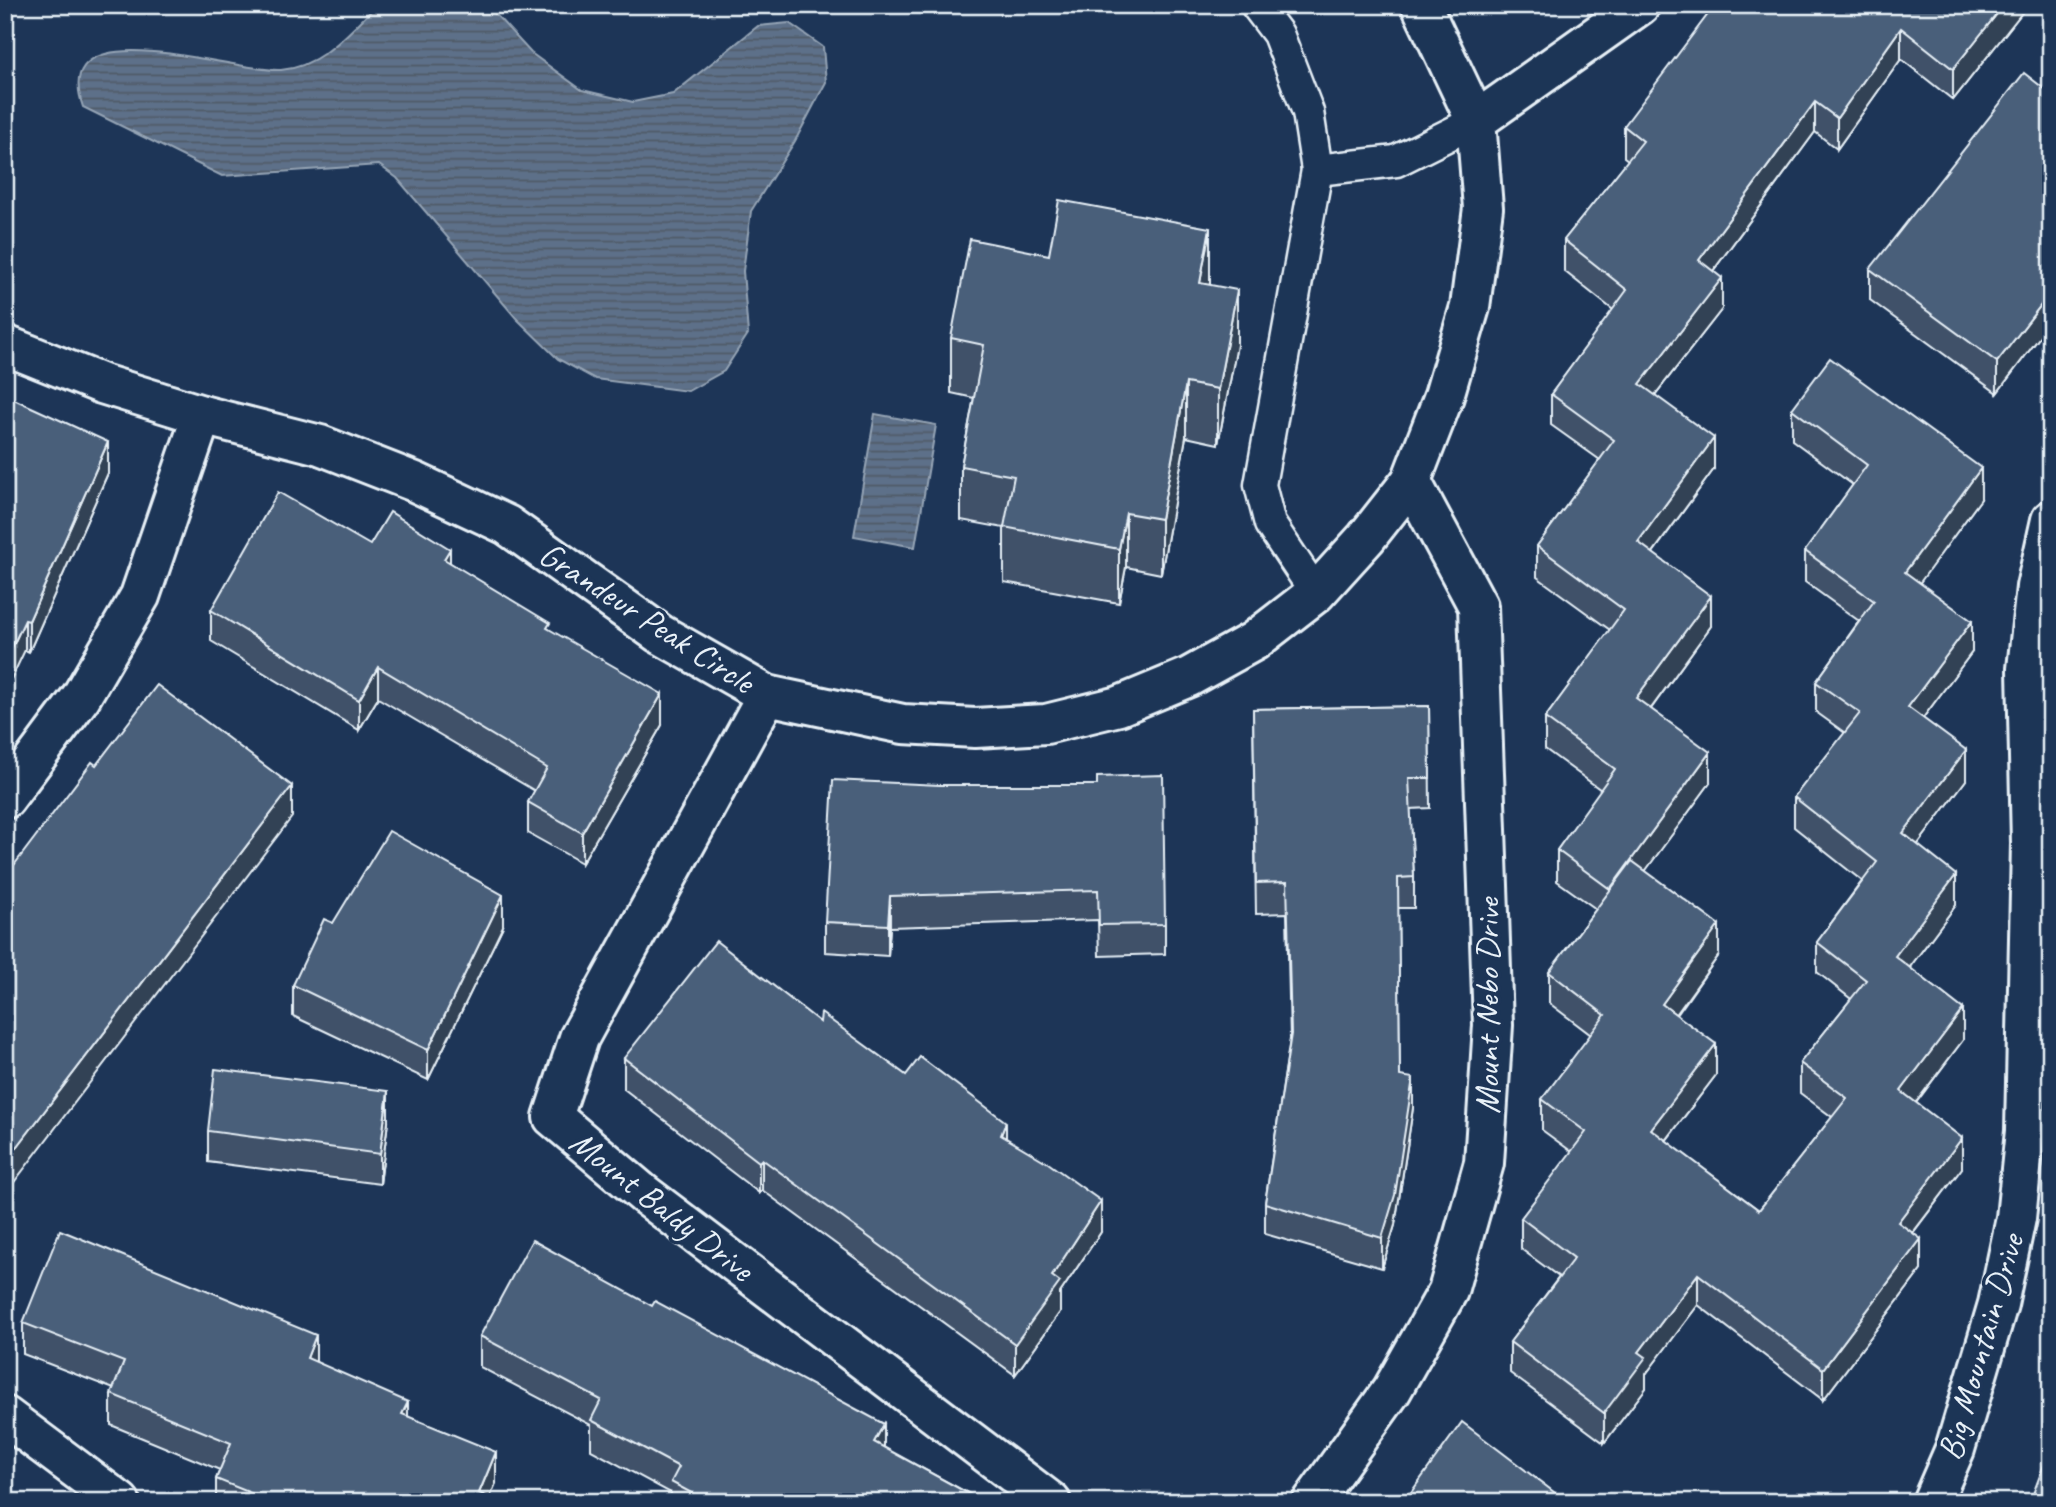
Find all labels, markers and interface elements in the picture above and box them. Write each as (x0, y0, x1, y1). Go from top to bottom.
street label: Grandeur Peak Circle (531, 531, 765, 705)
street label: Mount Nebo Drive (1465, 895, 1510, 1114)
street label: Mount Baldy Drive (561, 1120, 765, 1293)
street label: Big Mountain Drive (1927, 1227, 2035, 1465)

